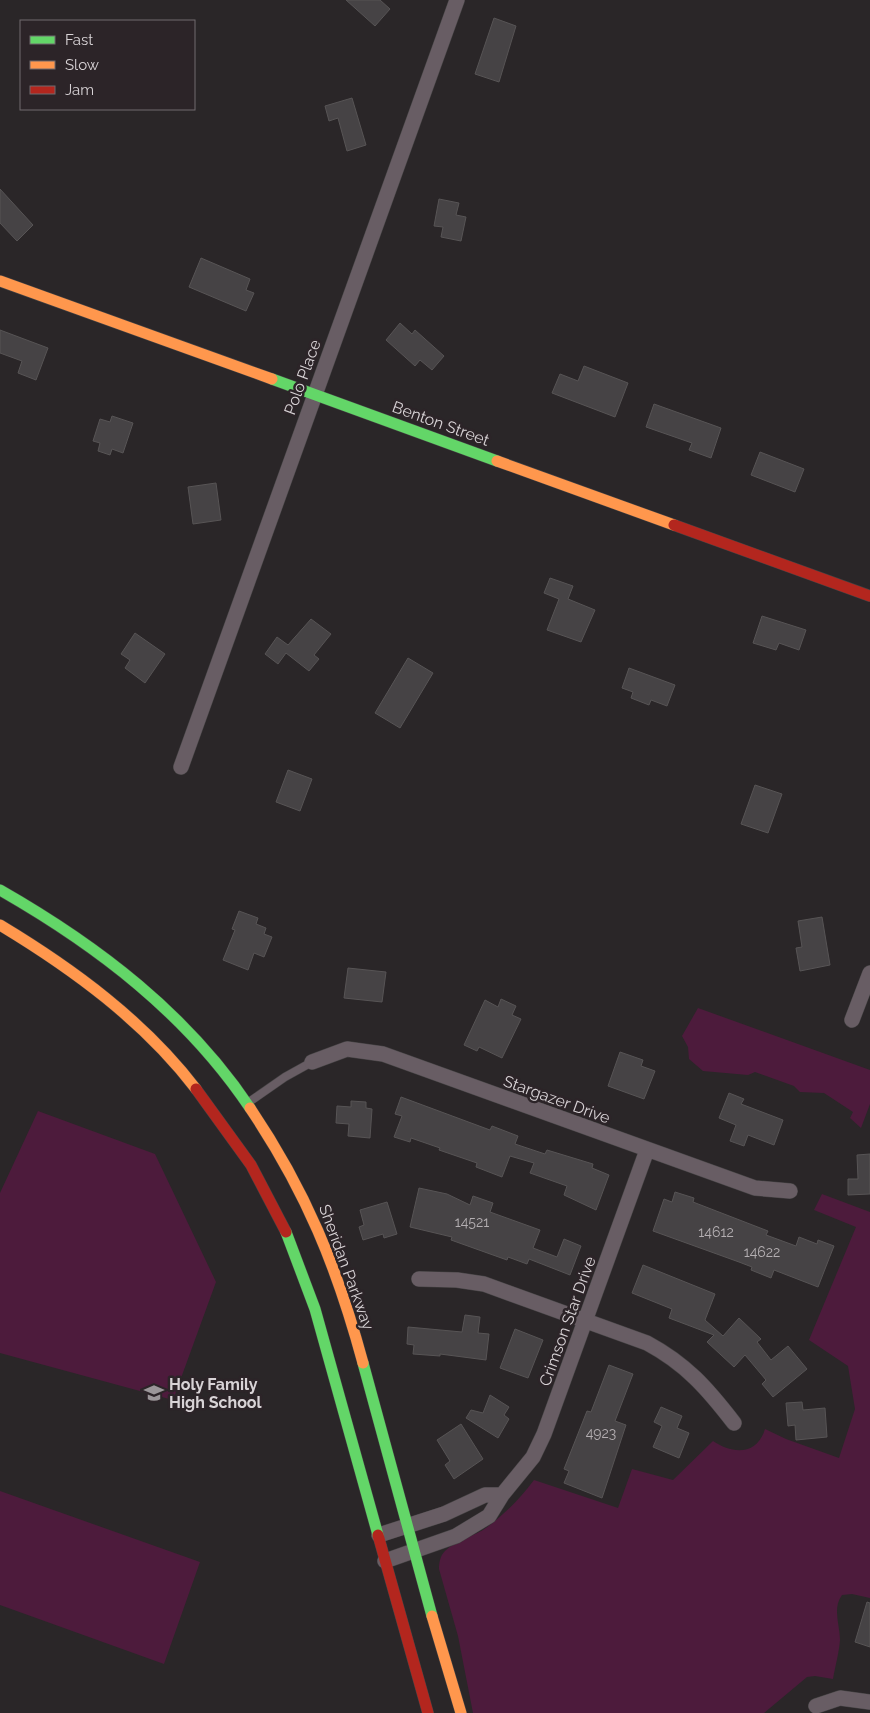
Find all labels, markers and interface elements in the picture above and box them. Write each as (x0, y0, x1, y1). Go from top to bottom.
legend (20, 20, 195, 110)
text: Fast (65, 31, 93, 49)
text: Slow (65, 56, 99, 74)
text: Jam (65, 81, 94, 99)
street label: Polo Place (280, 337, 325, 417)
street label: Benton Street (390, 397, 493, 450)
street label: Stargazer Drive (501, 1071, 613, 1128)
street label: Sheridan Parkway (315, 1202, 378, 1333)
house number: 14521 (455, 1214, 489, 1230)
house number: 14612 (698, 1224, 734, 1240)
house number: 14622 (744, 1244, 780, 1260)
street label: Crimson Star Drive (535, 1254, 600, 1389)
place label: Holy Family High School (169, 1375, 263, 1412)
school or university icon: Holy Family High School (143, 1382, 165, 1404)
house number: 4923 (586, 1425, 616, 1441)

